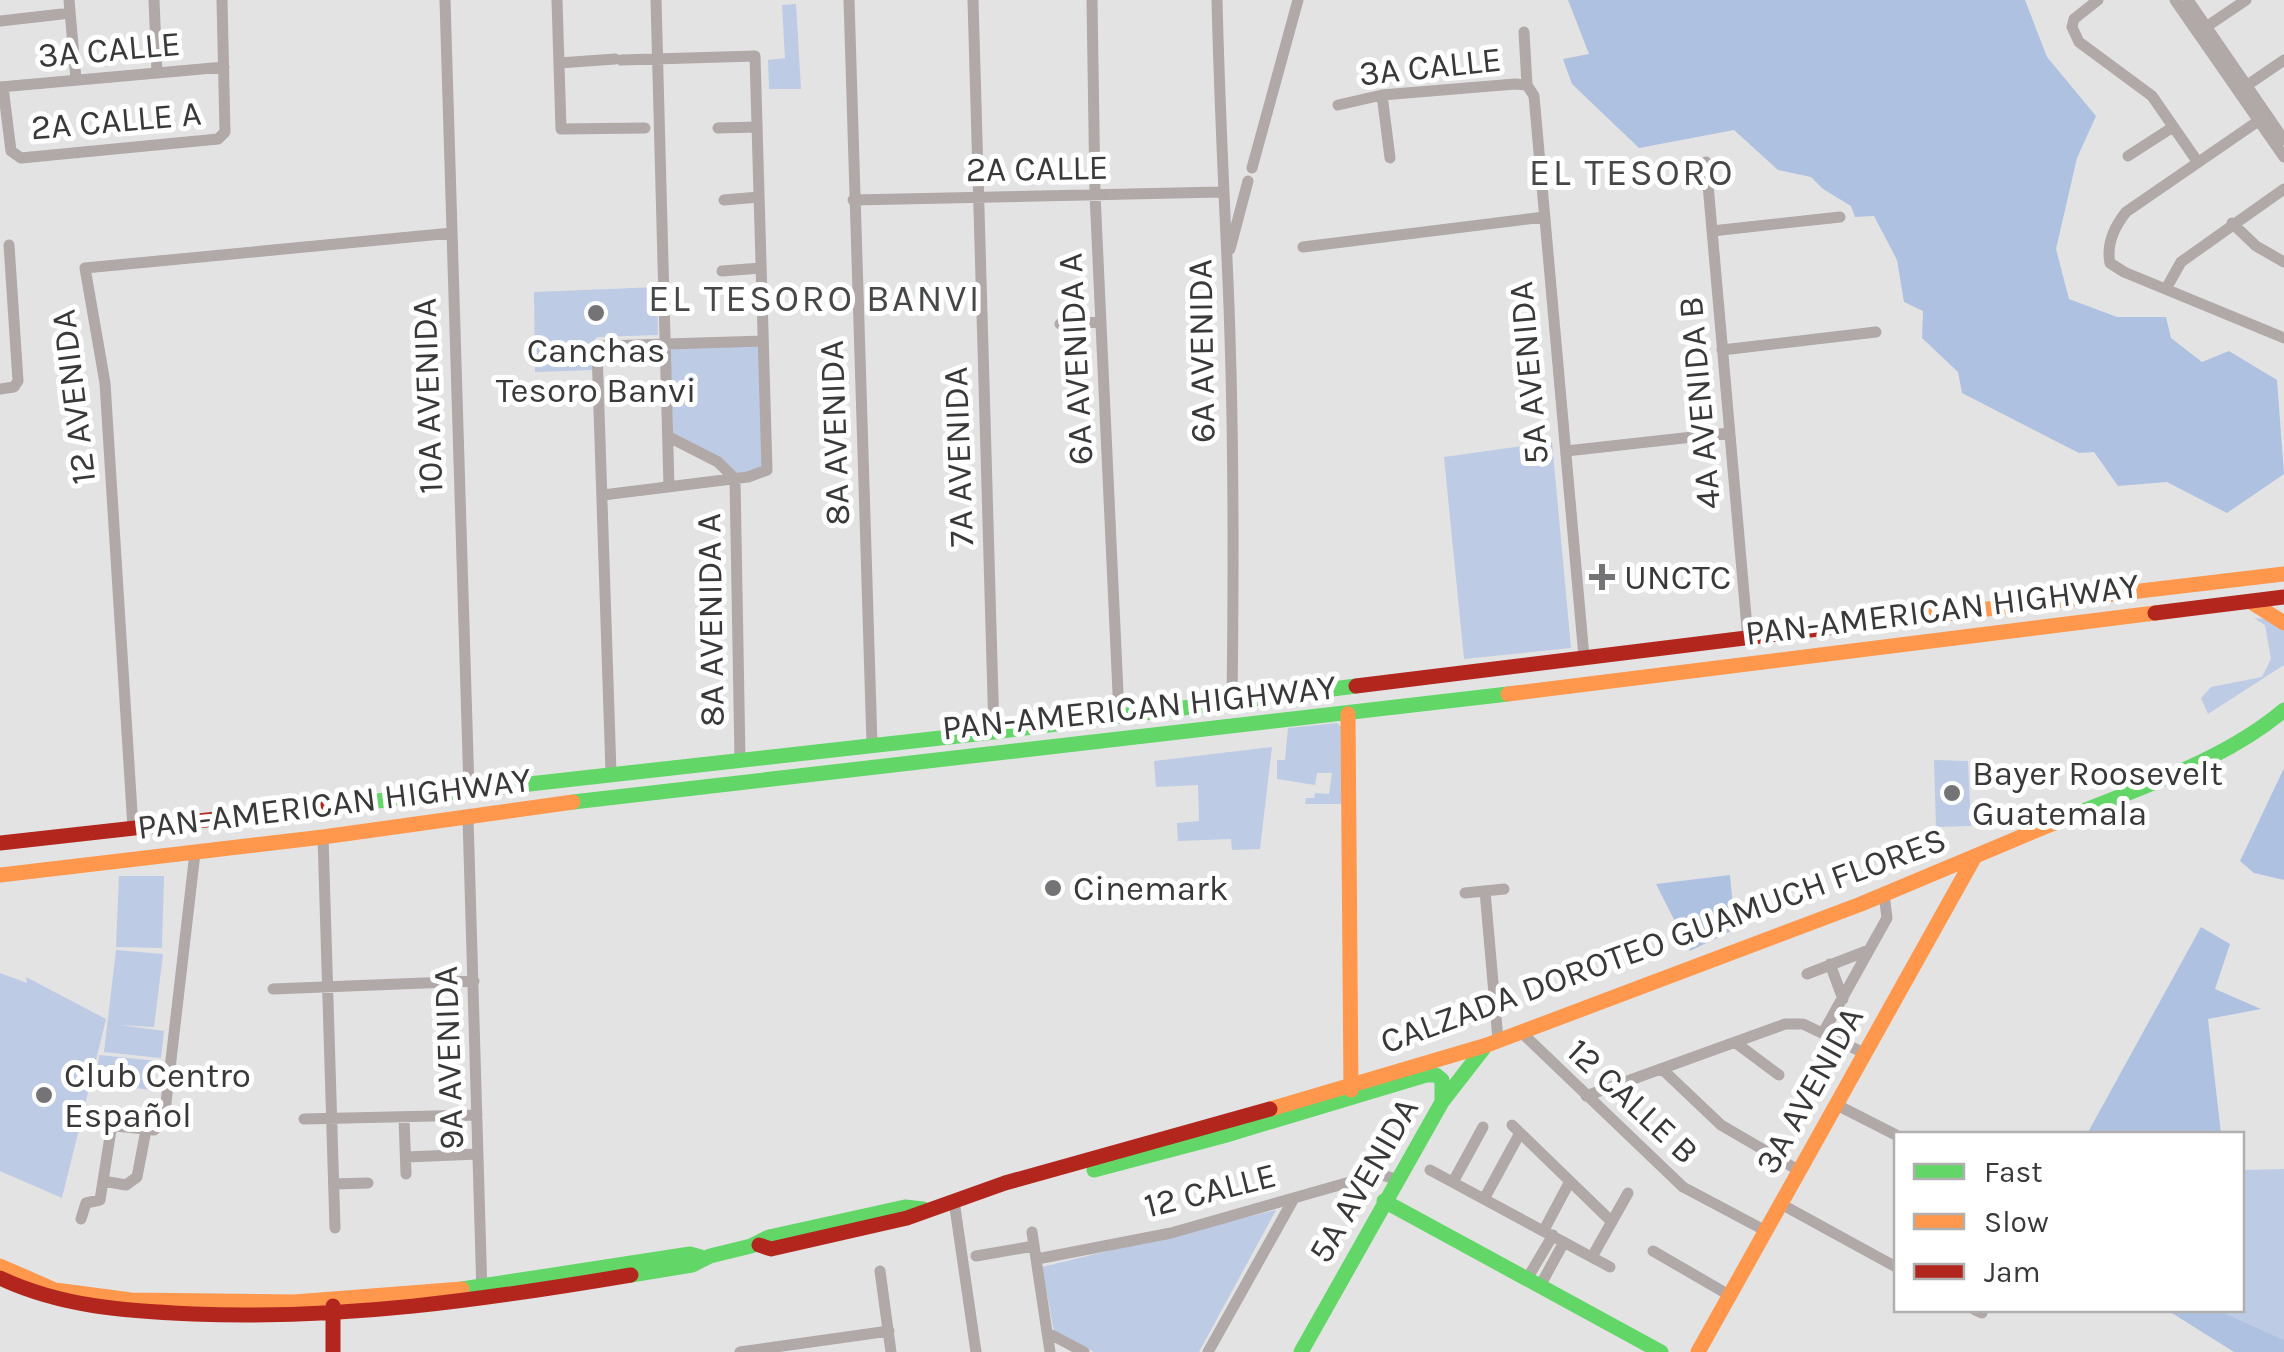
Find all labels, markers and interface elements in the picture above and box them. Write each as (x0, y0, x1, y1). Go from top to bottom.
street label: 3A CALLE (36, 23, 182, 76)
street label: 3A CALLE (1357, 39, 1503, 94)
street label: 2A CALLE A (29, 93, 203, 148)
street label: 2A CALLE (965, 147, 1109, 190)
district label: EL TESORO (1529, 150, 1735, 195)
street label: 6A AVENIDA A (1049, 252, 1102, 466)
street label: 6A AVENIDA (1179, 259, 1224, 443)
district label: EL TESORO BANVI (648, 276, 982, 321)
street label: 5A AVENIDA (1500, 280, 1557, 466)
street label: 4A AVENIDA B (1670, 295, 1729, 511)
street label: 10A AVENIDA (404, 297, 451, 495)
marker: Canchas Tesoro Banvi (585, 302, 607, 324)
street label: 12 AVENIDA (42, 307, 105, 487)
place label: Canchas Tesoro Banvi (496, 330, 696, 411)
street label: 8A AVENIDA (811, 340, 858, 526)
street label: 7A AVENIDA (935, 366, 982, 548)
street label: 8A AVENIDA A (688, 513, 733, 727)
place label: UNCTC (1624, 557, 1731, 598)
marker: UNCTC (1589, 564, 1615, 590)
street label: PAN-AMERICAN HIGHWAY (1743, 565, 2141, 654)
street label: PAN-AMERICAN HIGHWAY (940, 666, 1338, 749)
place label: Bayer Roosevelt Guatemala (1972, 753, 2223, 834)
street label: PAN-AMERICAN HIGHWAY (135, 759, 533, 848)
marker: Bayer Roosevelt Guatemala (1941, 782, 1963, 804)
street label: CALZADA DOROTEO GUAMUCH FLORES (1375, 819, 1952, 1062)
place label: Cinemark (1073, 868, 1228, 909)
marker: Cinemark (1042, 877, 1064, 899)
street label: 9A AVENIDA (425, 965, 472, 1151)
street label: 3A AVENIDA (1747, 1000, 1872, 1181)
street label: 12 CALLE B (1559, 1030, 1707, 1172)
place label: Club Centro Español (64, 1055, 251, 1136)
marker: Club Centro Español (33, 1084, 55, 1106)
street label: 5A AVENIDA (1300, 1090, 1427, 1270)
legend (1894, 1132, 2244, 1312)
street label: 12 CALLE (1140, 1154, 1280, 1227)
text: Fast (1984, 1154, 2043, 1190)
text: Slow (1984, 1204, 2049, 1240)
text: Jam (1984, 1254, 2041, 1290)

